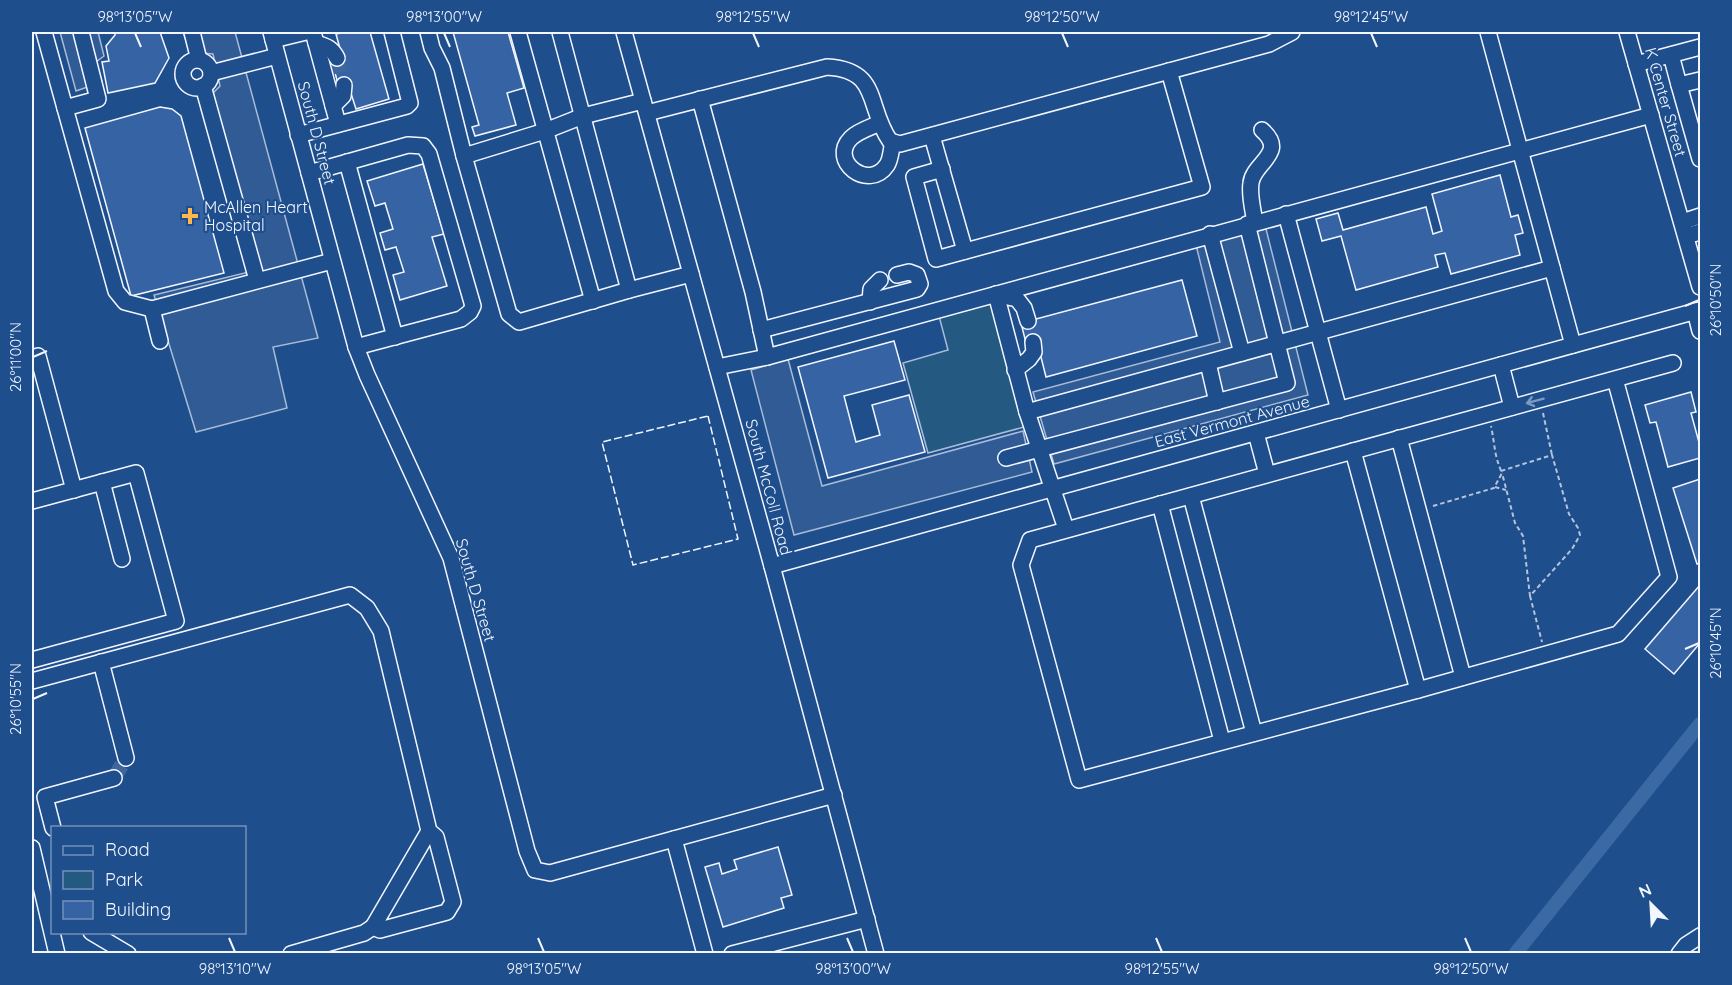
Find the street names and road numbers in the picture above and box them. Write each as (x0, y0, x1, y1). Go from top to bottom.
street label: K Center Street (1641, 45, 1691, 159)
street label: South D Street (294, 79, 340, 187)
street label: East Vermont Avenue (1152, 391, 1312, 451)
street label: South McColl Road (741, 417, 797, 557)
street label: South D Street (452, 536, 500, 644)

